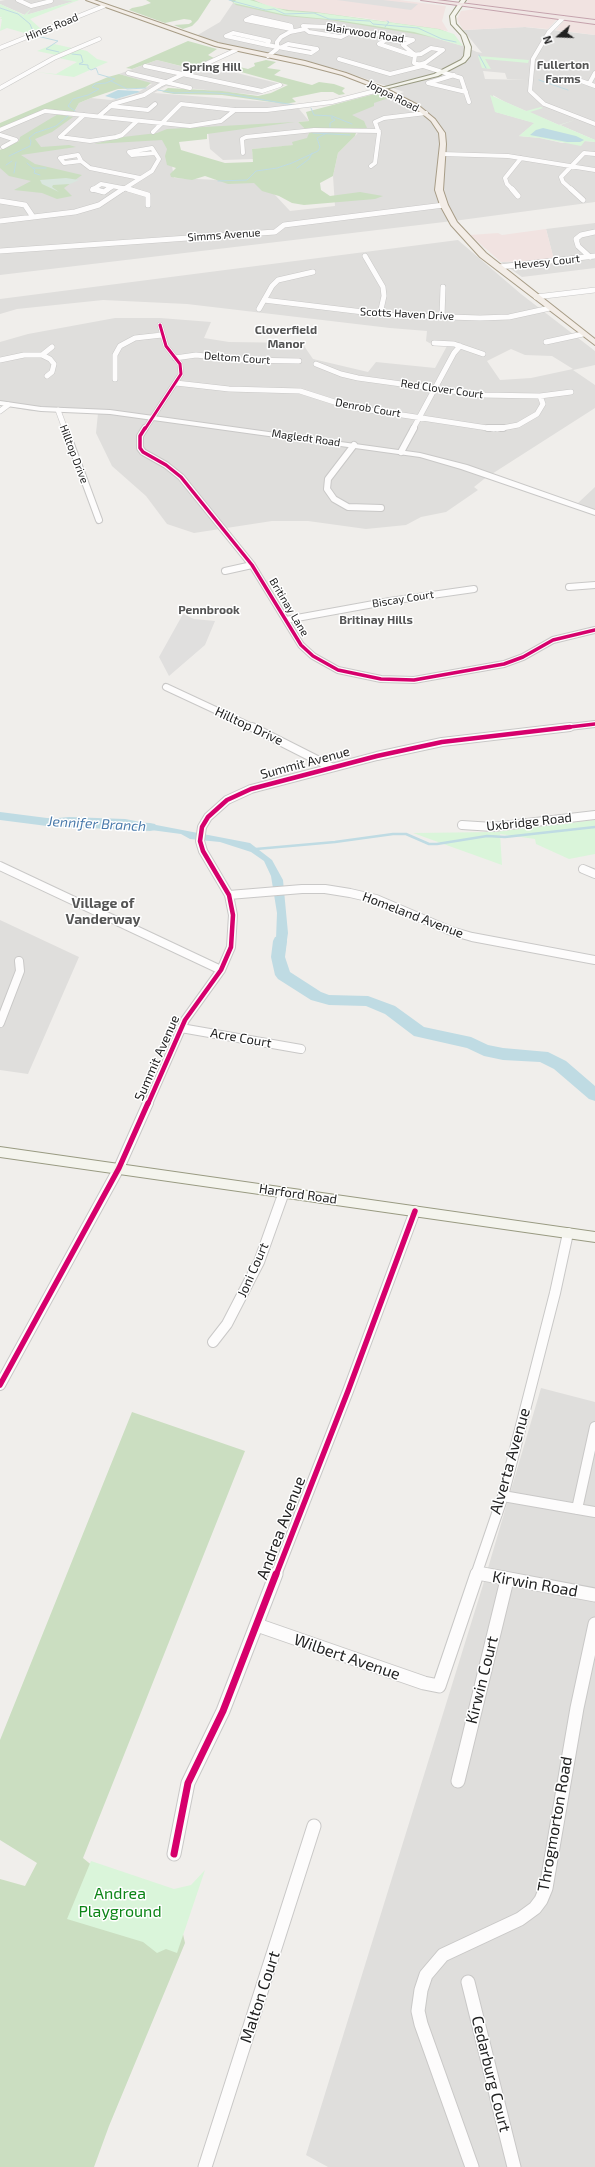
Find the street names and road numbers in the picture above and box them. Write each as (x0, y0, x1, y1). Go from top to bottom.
street label: Hines Road (24, 10, 80, 44)
street label: Blairwood Road (325, 20, 405, 46)
street label: Joppa Road (365, 77, 421, 115)
street label: Simms Avenue (187, 226, 261, 244)
street label: Hevesy Court (513, 252, 581, 272)
street label: Scotts Haven Drive (360, 305, 454, 323)
street label: Deltom Court (203, 349, 271, 367)
street label: Red Clover Court (400, 377, 484, 401)
street label: Denrob Court (334, 396, 402, 420)
street label: Hilltop Drive (57, 423, 91, 485)
street label: Magledt Road (271, 427, 341, 449)
street label: Britinay Lane (266, 575, 312, 639)
street label: Biscay Court (371, 588, 435, 610)
street label: Hilltop Drive (213, 703, 285, 749)
street label: Summit Avenue (258, 744, 352, 782)
street label: Uxbridge Road (486, 810, 572, 834)
street label: Homeland Avenue (360, 889, 466, 941)
street label: Summit Avenue (131, 1013, 183, 1103)
street label: Acre Court (209, 1025, 273, 1051)
street label: Harford Road (258, 1181, 338, 1207)
street label: Joni Court (234, 1240, 272, 1300)
street label: Alverta Avenue (486, 1406, 534, 1516)
street label: Andrea Avenue (252, 1474, 310, 1582)
street label: Kirwin Road (491, 1567, 579, 1601)
street label: Wilbert Avenue (291, 1630, 403, 1684)
street label: Kirwin Court (462, 1634, 502, 1726)
street label: Throgmorton Road (534, 1755, 576, 1893)
street label: Malton Court (236, 1949, 284, 2045)
street label: Cedarburg Court (467, 2014, 515, 2134)

